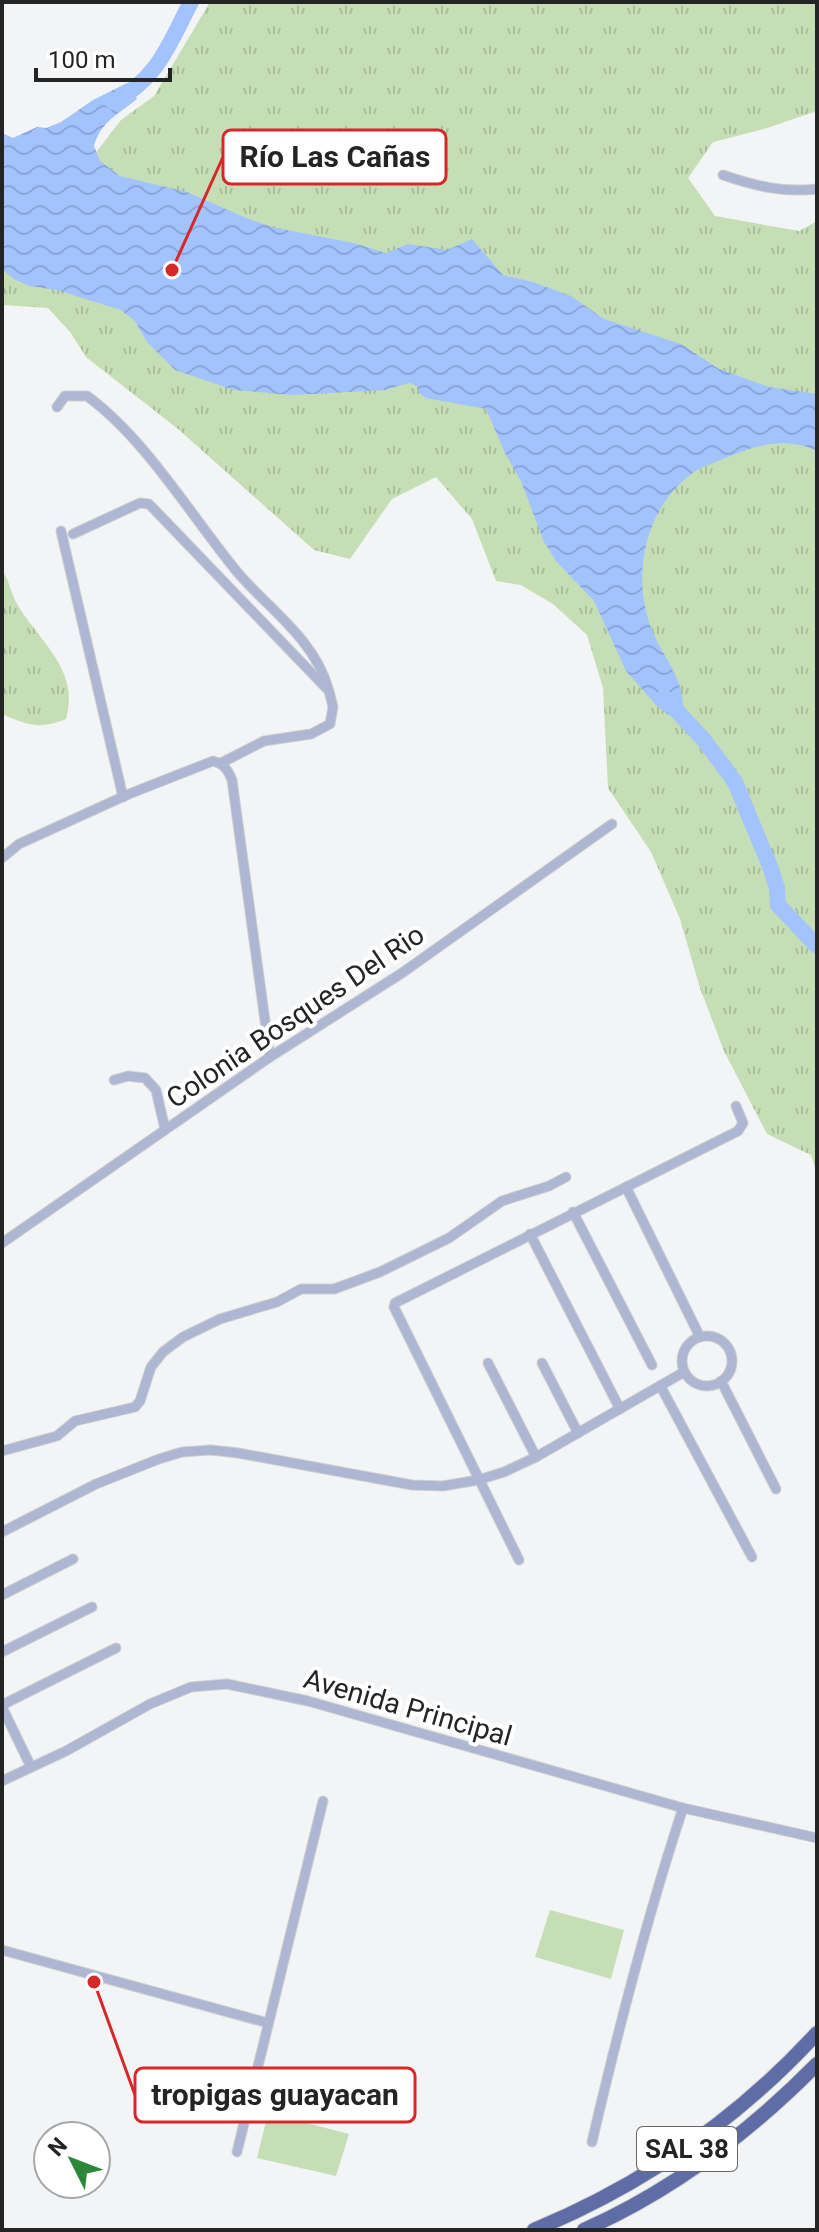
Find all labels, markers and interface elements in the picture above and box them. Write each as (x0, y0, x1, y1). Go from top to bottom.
scale bar (36, 32, 170, 82)
text: 100 m (48, 46, 115, 74)
callout: Río Las Cañas (223, 130, 446, 184)
text: Río Las Cañas (240, 139, 430, 174)
street label: Colonia Bosques Del Rio (160, 918, 430, 1115)
street label: Avenida Principal (300, 1662, 516, 1753)
callout: tropigas guayacan (135, 2068, 415, 2122)
text: tropigas guayacan (151, 2077, 399, 2112)
north arrow (32, 2120, 112, 2200)
road number: SAL 38 (637, 2127, 737, 2171)
text: N (43, 2133, 72, 2161)

